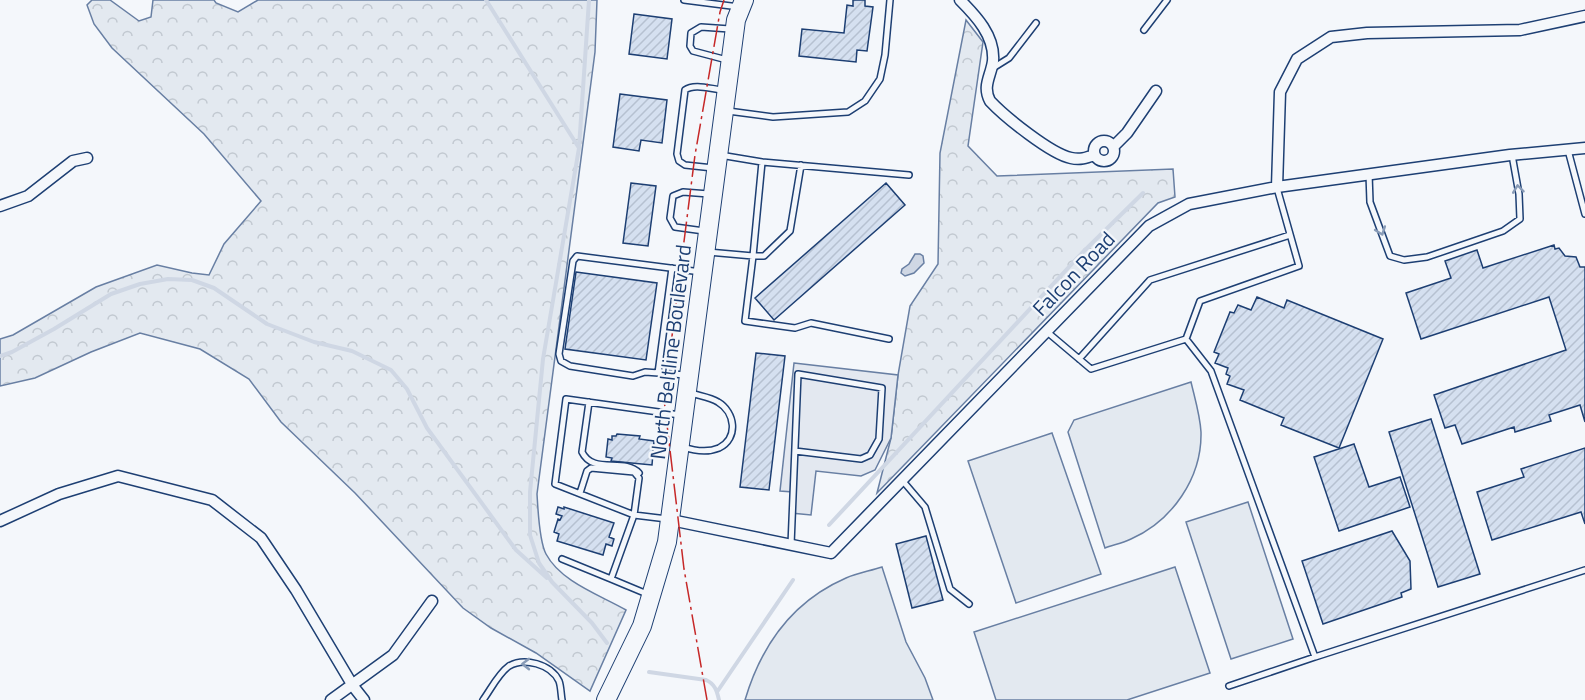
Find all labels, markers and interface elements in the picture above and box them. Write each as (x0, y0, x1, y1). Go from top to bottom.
one-way arrow (1512, 185, 1524, 194)
street label: Falcon Road (1025, 224, 1122, 323)
one-way arrow (1374, 225, 1386, 236)
street label: North Beltline Boulevard (641, 243, 699, 461)
one-way arrow (521, 658, 530, 670)

